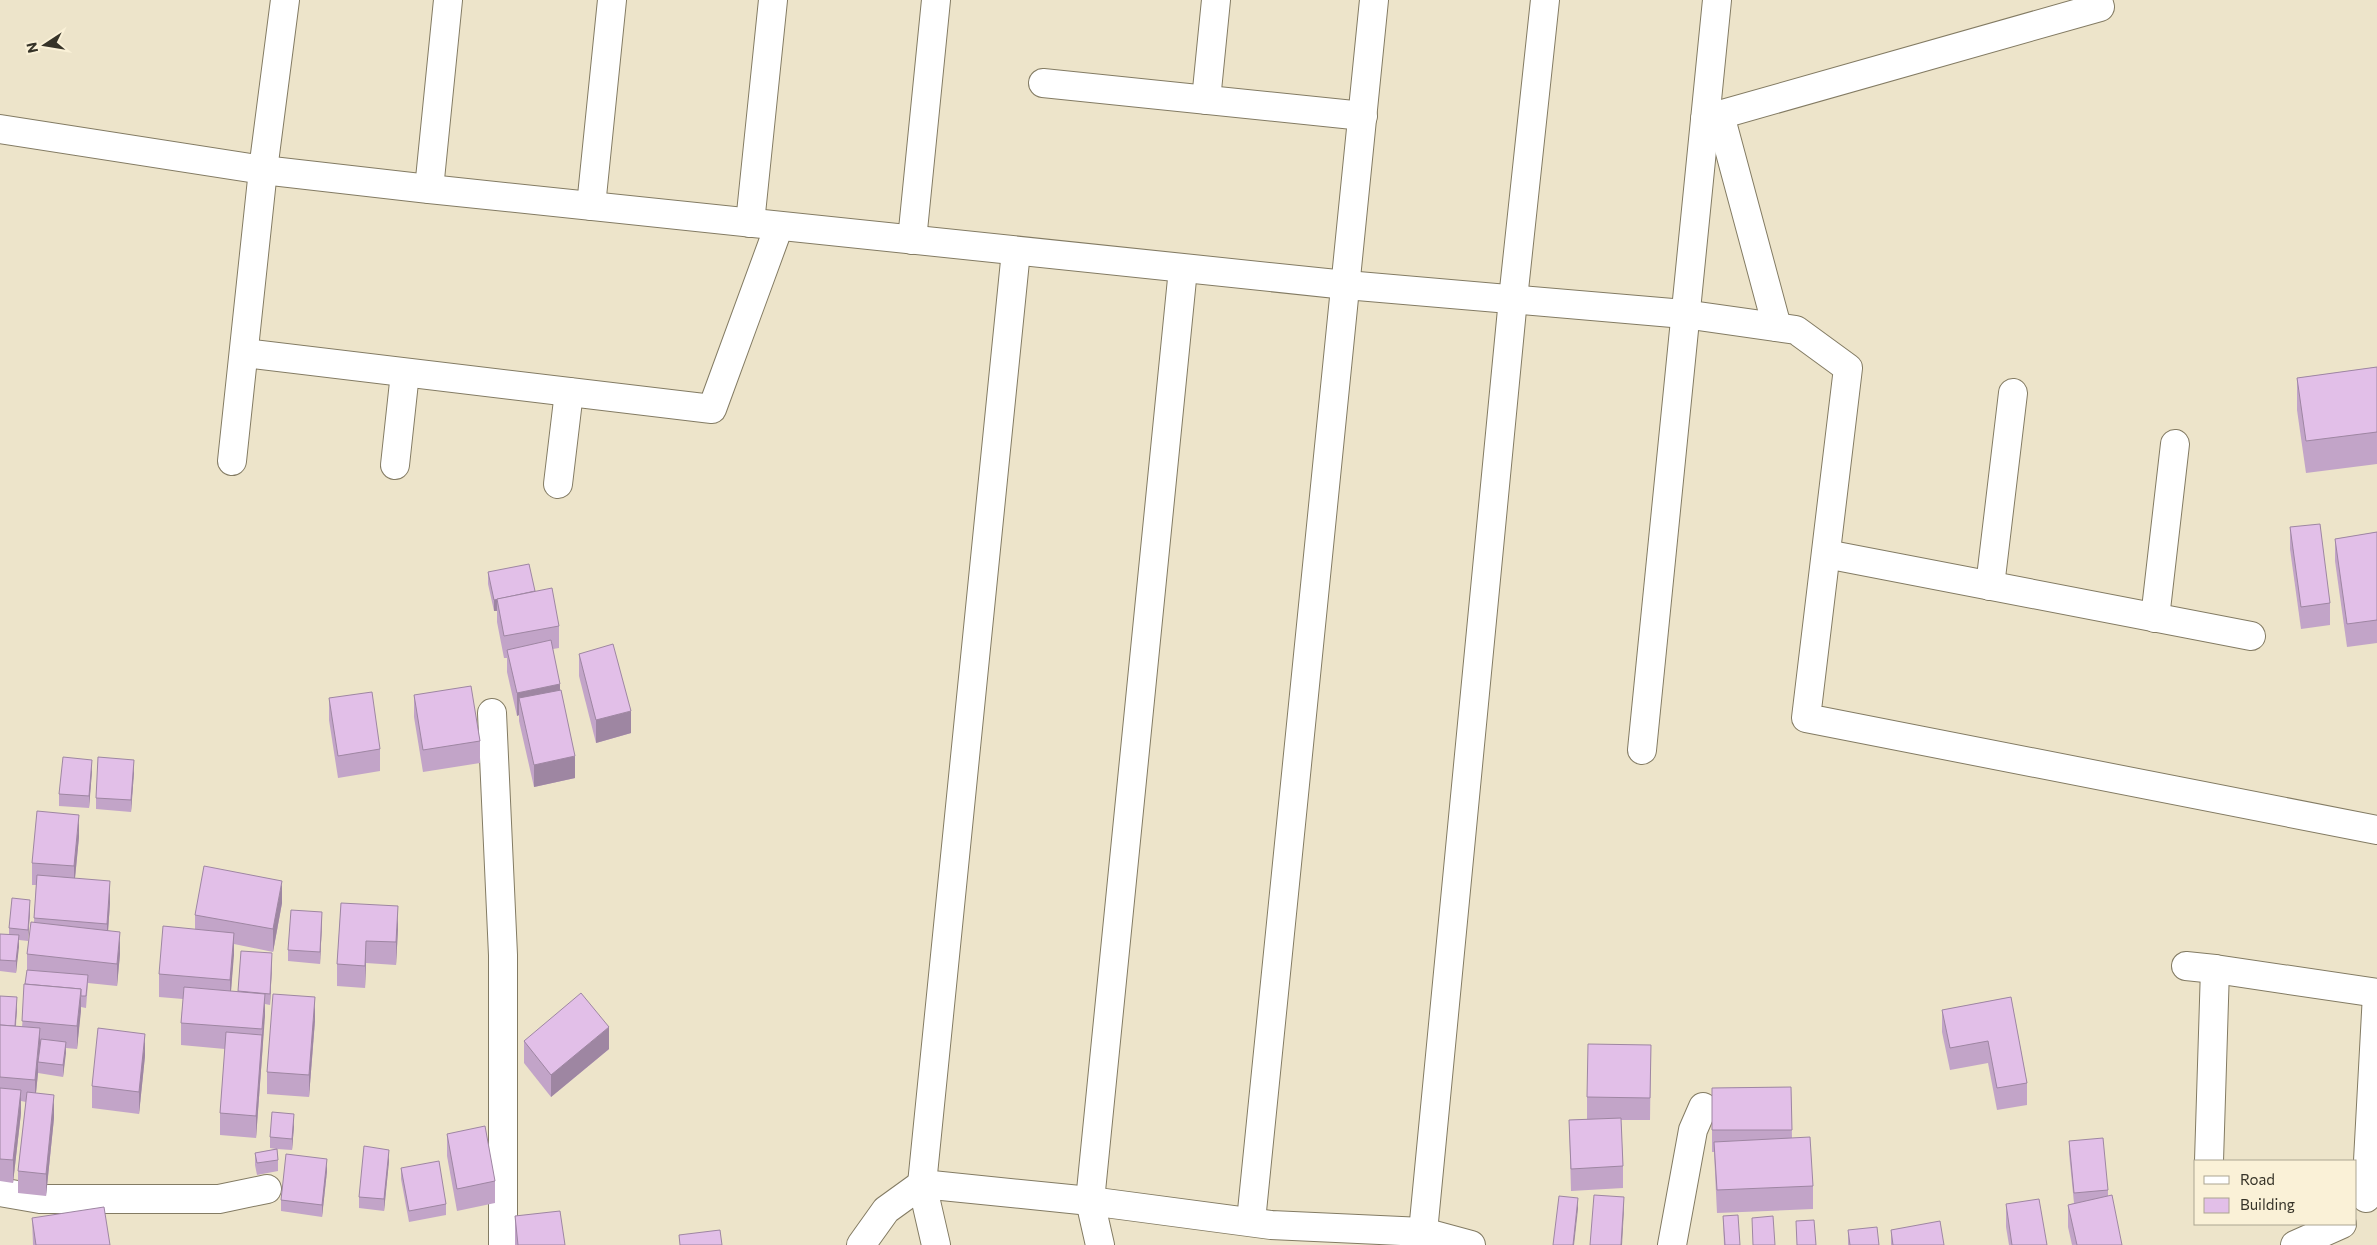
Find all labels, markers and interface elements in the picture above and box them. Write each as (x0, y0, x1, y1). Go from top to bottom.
north arrow (20, 20, 70, 70)
text: N (22, 41, 41, 55)
legend (2194, 1160, 2357, 1225)
text: Road (2240, 1170, 2275, 1188)
text: Building (2240, 1195, 2295, 1213)

